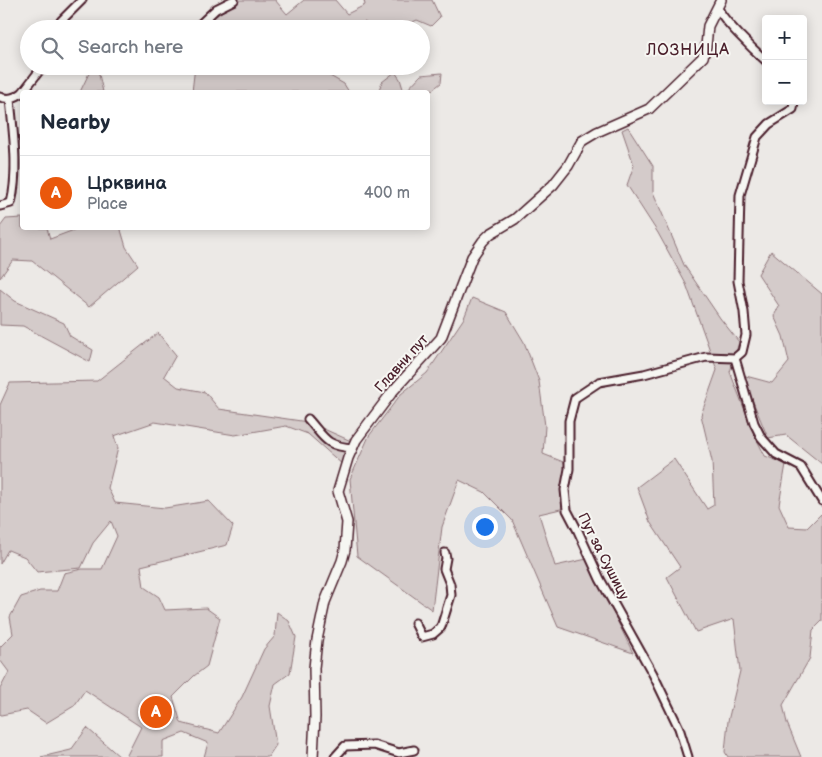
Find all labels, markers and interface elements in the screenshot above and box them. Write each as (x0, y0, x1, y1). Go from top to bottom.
map controls (762, 15, 807, 105)
button: + (762, 15, 807, 60)
search box (20, 20, 430, 75)
icon: search (38, 34, 66, 62)
text: Search here (78, 36, 183, 59)
district label: ЛОЗНИЦА (645, 41, 730, 60)
button: − (762, 60, 807, 105)
text: Nearby (40, 110, 110, 135)
text: Црквина (87, 172, 166, 195)
text: A (51, 184, 61, 203)
text: 400 m (364, 184, 410, 203)
text: Place (87, 195, 128, 214)
street label: Главни пут (371, 331, 432, 396)
street label: Пут за Сушицу (574, 510, 633, 603)
your location (472, 514, 498, 540)
pin: A (140, 693, 172, 731)

